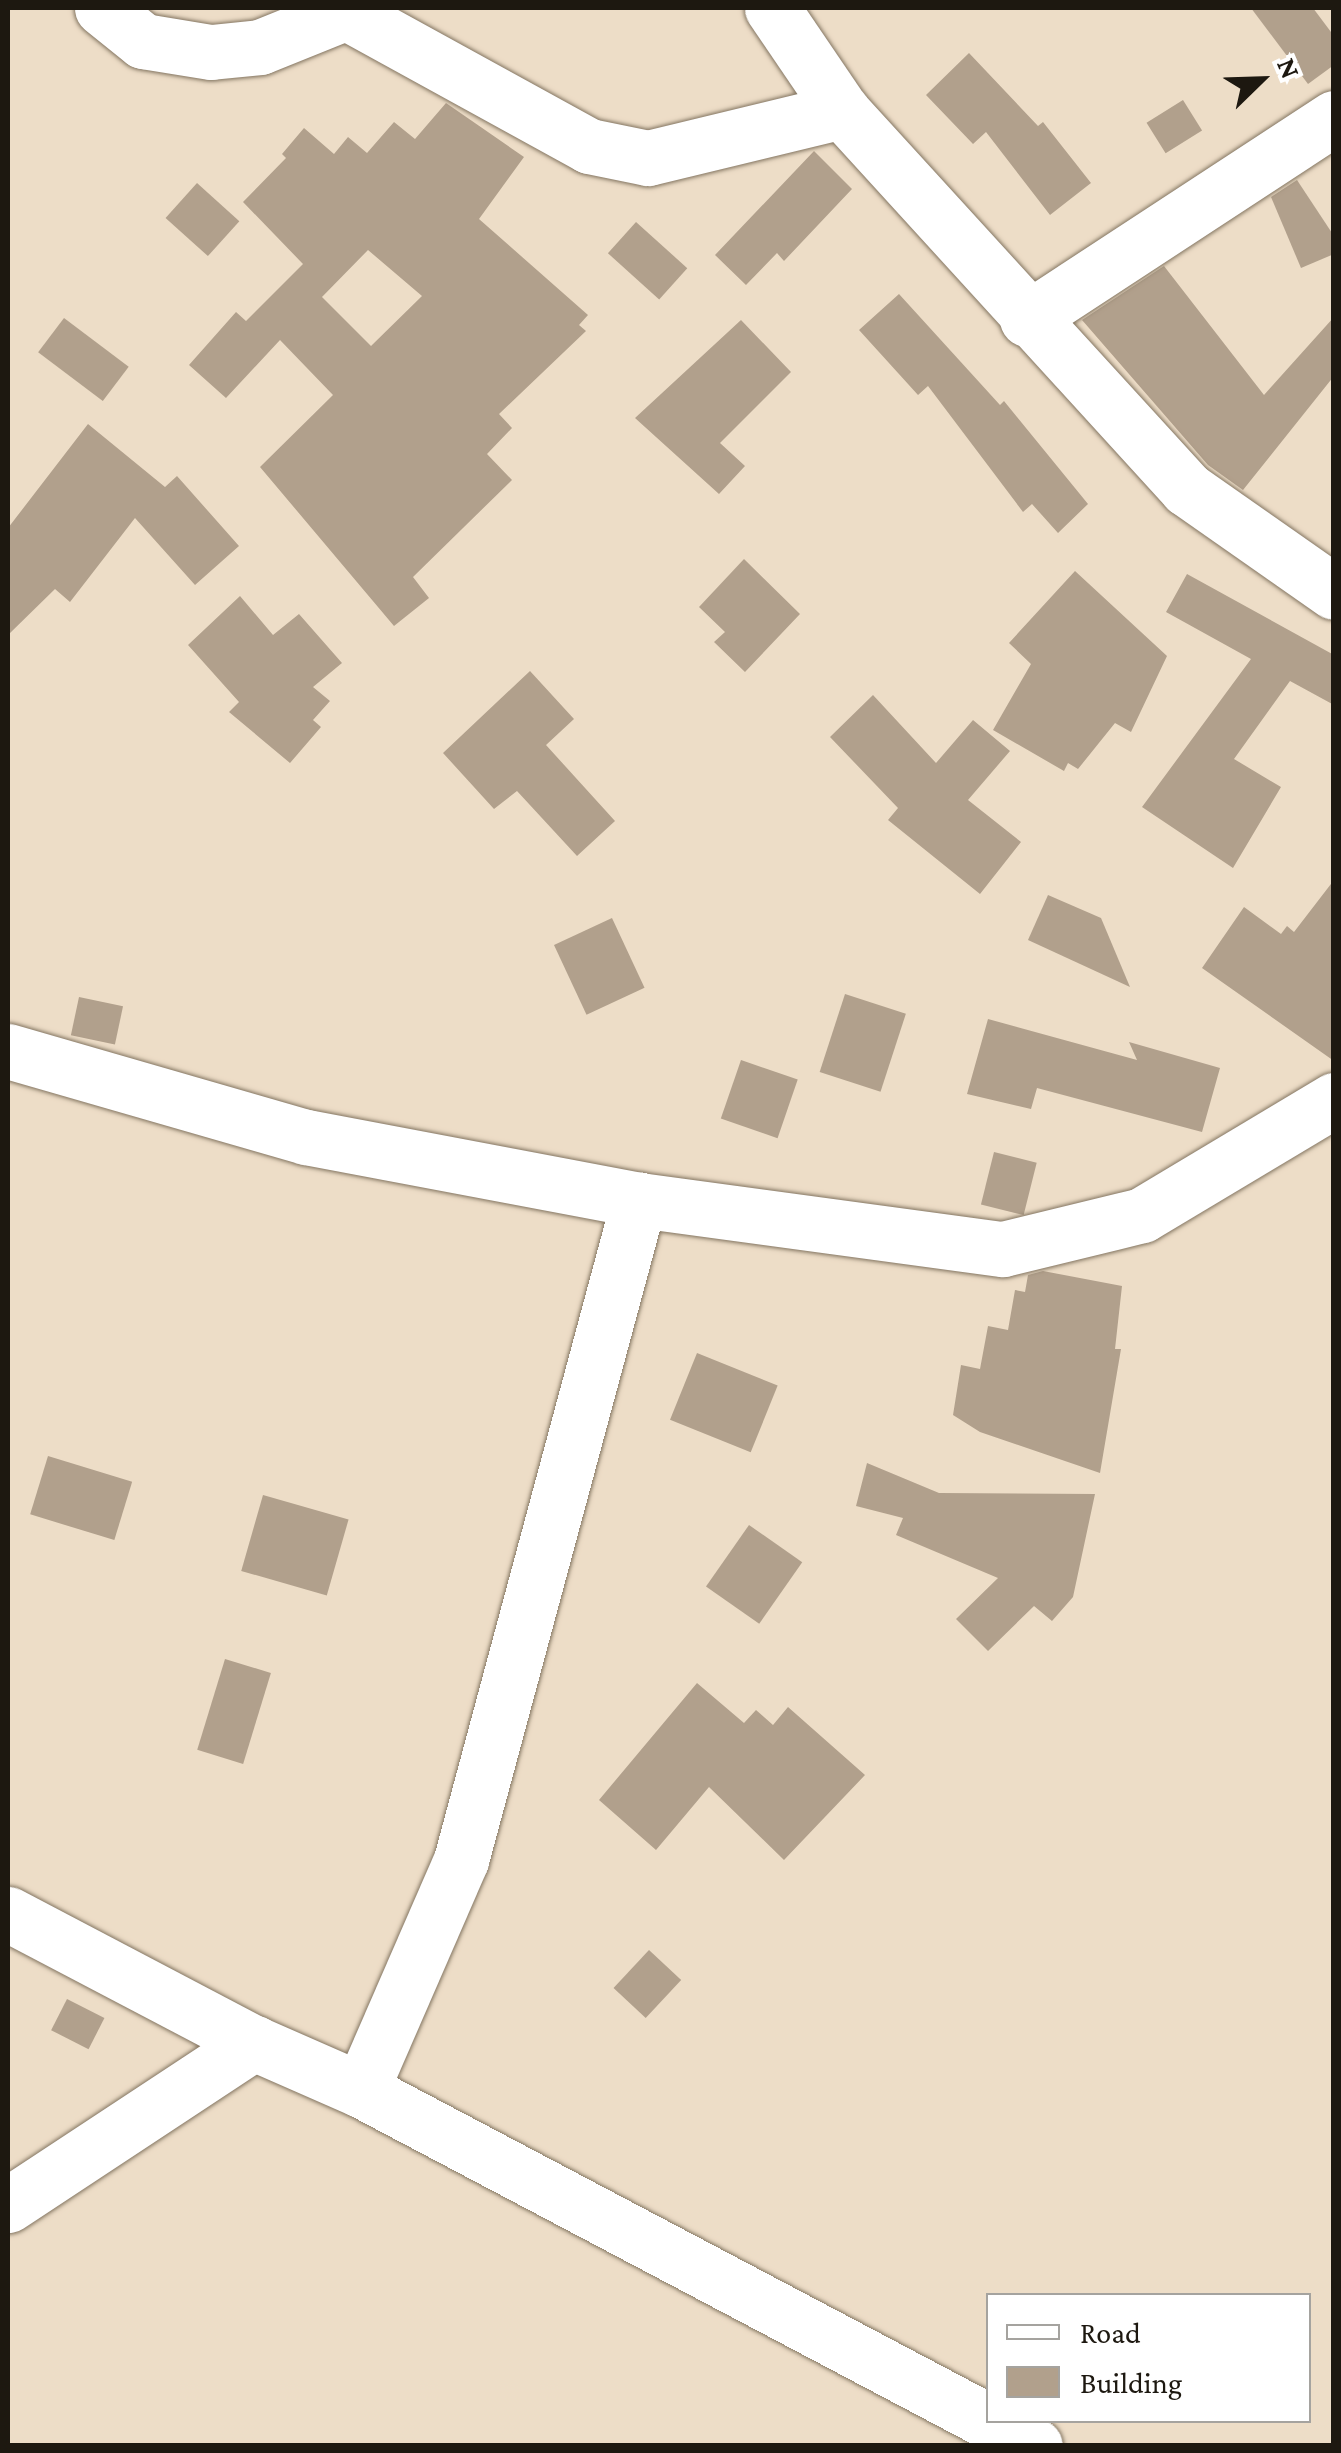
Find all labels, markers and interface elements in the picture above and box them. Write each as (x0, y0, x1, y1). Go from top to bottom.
north arrow (1211, 30, 1311, 130)
text: N (1271, 53, 1307, 83)
legend (986, 2293, 1311, 2423)
text: Road (1080, 2316, 1141, 2349)
text: Building (1080, 2366, 1182, 2399)

